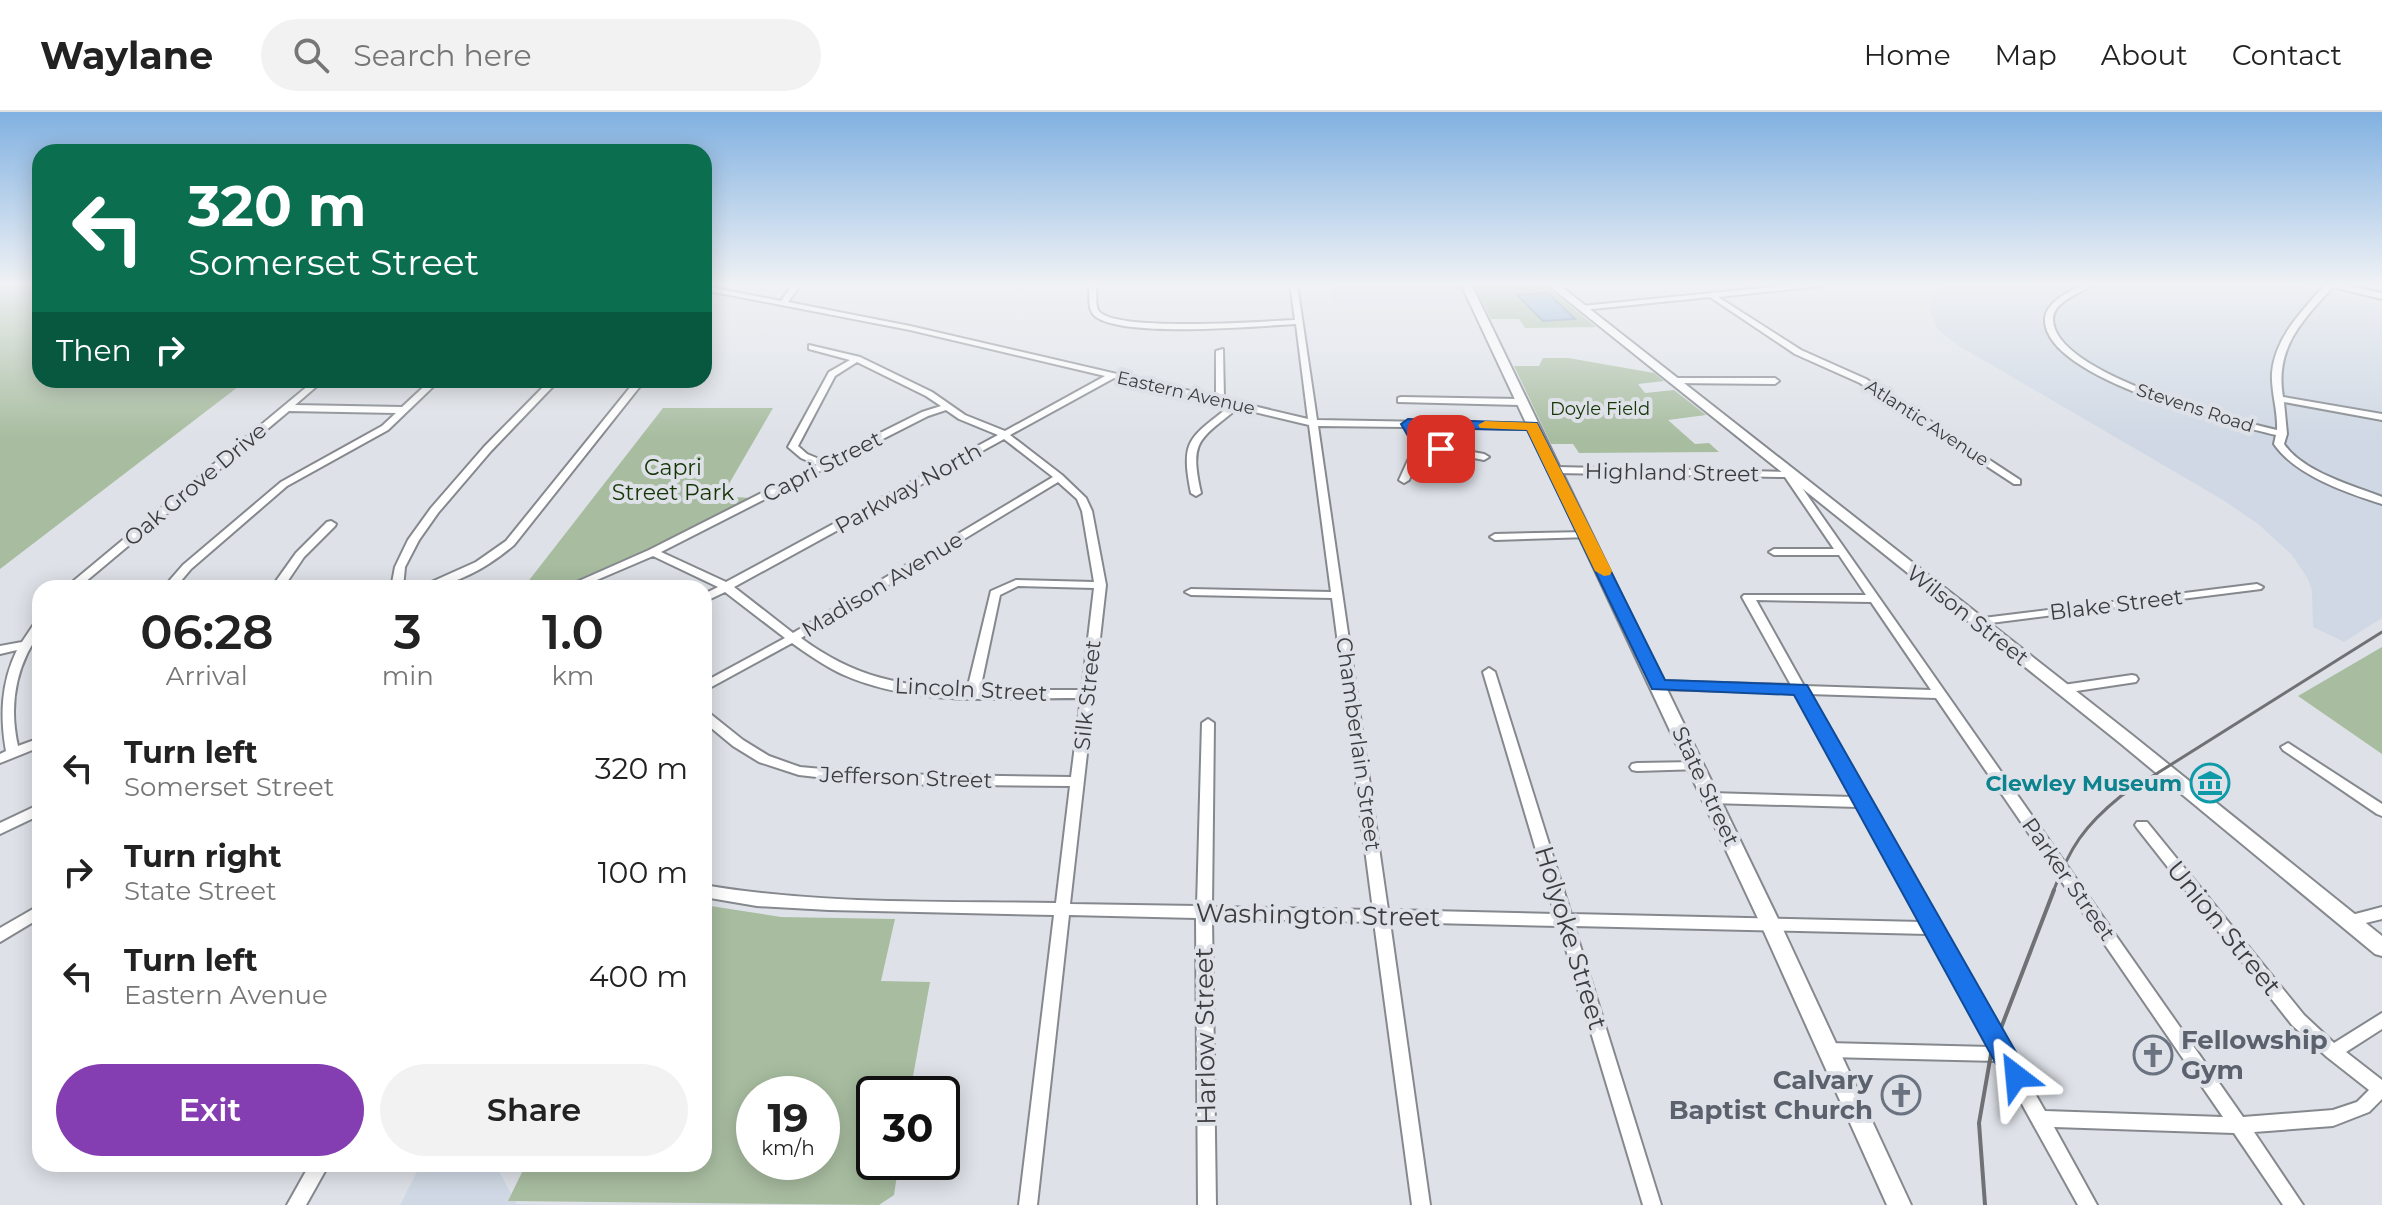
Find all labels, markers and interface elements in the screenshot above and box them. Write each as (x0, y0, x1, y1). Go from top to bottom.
search box (261, 19, 821, 91)
text: Waylane (40, 32, 213, 79)
icon: search (289, 33, 333, 77)
text: Search here (353, 37, 532, 74)
text: Home (1864, 38, 1951, 72)
text: Map (1995, 38, 2057, 72)
text: About (2101, 38, 2188, 72)
text: Contact (2232, 38, 2342, 72)
text: 320 m (188, 172, 367, 240)
icon: left (56, 176, 160, 280)
text: Somerset Street (188, 240, 479, 284)
icon: right (148, 328, 192, 372)
text: Then (56, 332, 132, 369)
street label: Eastern Avenue (1115, 366, 1257, 420)
street label: Atlantic Avenue (1861, 375, 1993, 471)
street label: Stevens Road (2134, 379, 2256, 437)
park label: Doyle Field (1550, 398, 1650, 420)
pin (1407, 415, 1475, 483)
street label: Oak Grove Drive (119, 417, 272, 552)
street label: Capri Street (758, 425, 886, 508)
icon: arrive (1419, 427, 1463, 471)
street label: Parkway North (830, 437, 986, 540)
park label: Capri Street Park (612, 454, 735, 506)
street label: Highland Street (1584, 457, 1760, 488)
street label: Madison Avenue (797, 526, 968, 643)
street label: Wilson Street (1901, 559, 2034, 671)
street label: Blake Street (2048, 583, 2184, 626)
text: 06:28 (140, 603, 274, 661)
text: 3 (394, 603, 422, 661)
text: 1.0 (542, 603, 604, 661)
street label: Chamberlain Street (1330, 635, 1387, 853)
street label: Silk Street (1068, 638, 1107, 752)
text: Arrival (166, 660, 248, 692)
text: min (382, 660, 434, 692)
text: km (551, 660, 594, 692)
street label: Lincoln Street (894, 672, 1048, 707)
street label: State Street (1666, 722, 1745, 850)
text: Turn left (124, 734, 257, 771)
icon: left (56, 746, 100, 790)
text: 320 m (595, 750, 688, 787)
street label: Jefferson Street (818, 761, 993, 794)
museum icon: Clewley Museum (2189, 762, 2231, 804)
place label: Clewley Museum (1985, 770, 2182, 797)
text: Somerset Street (124, 771, 334, 803)
street label: Parker Street (2016, 812, 2121, 946)
text: Turn right (124, 838, 281, 875)
street label: Holyoke Street (1528, 842, 1614, 1034)
icon: right (56, 850, 100, 894)
text: 100 m (598, 854, 688, 891)
street label: Union Street (2160, 854, 2288, 1002)
text: State Street (124, 875, 277, 907)
street label: Washington Street (1195, 897, 1441, 933)
text: Turn left (124, 942, 257, 979)
street label: Harlow Street (1187, 947, 1223, 1125)
icon: left (56, 954, 100, 998)
text: 400 m (589, 958, 688, 995)
text: Eastern Avenue (124, 979, 328, 1011)
place label: Fellowship Gym (2181, 1024, 2328, 1086)
position arrow (1974, 1034, 2058, 1118)
church icon: Fellowship Gym (2132, 1034, 2174, 1076)
button: Exit (56, 1064, 364, 1156)
button: Share (380, 1064, 688, 1156)
place label: Calvary Baptist Church (1669, 1064, 1873, 1126)
church icon: Calvary Baptist Church (1880, 1074, 1922, 1116)
speed limit sign: 30 (856, 1076, 960, 1180)
text: 19 (767, 1093, 809, 1142)
text: km/h (761, 1136, 815, 1160)

